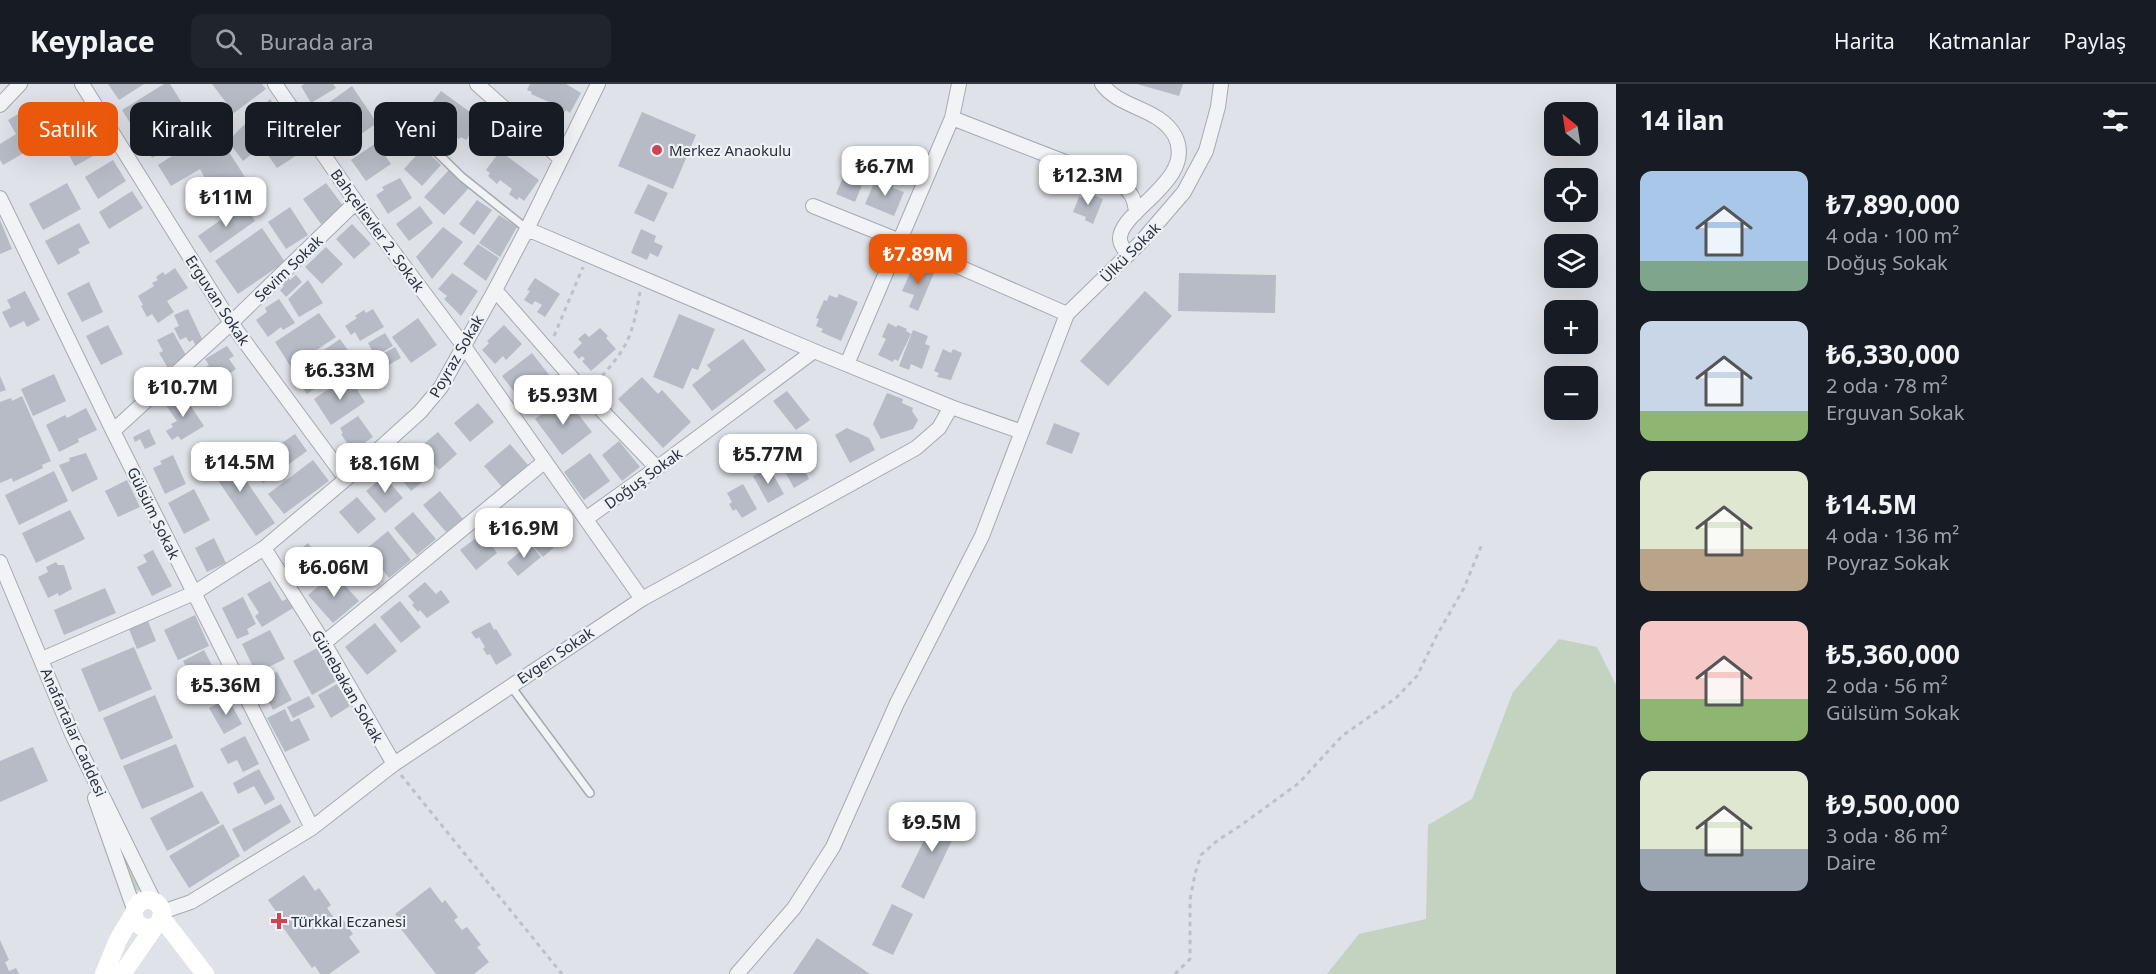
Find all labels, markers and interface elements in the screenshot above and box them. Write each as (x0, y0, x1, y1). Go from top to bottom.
search box (191, 14, 611, 68)
text: Keyplace (30, 22, 155, 60)
icon: search (212, 25, 245, 58)
text: Burada ara (260, 26, 374, 56)
text: Harita (1834, 27, 1895, 55)
text: Katmanlar (1928, 27, 2031, 55)
text: Paylaş (2064, 27, 2126, 55)
chip: Satılık (18, 102, 118, 156)
chip: Kiralık (130, 102, 233, 156)
chip: Filtreler (245, 102, 362, 156)
chip: Yeni (374, 102, 457, 156)
chip: Daire (469, 102, 564, 156)
north arrow (1544, 102, 1598, 156)
map controls (1544, 102, 1598, 420)
text: 14 ilan (1640, 102, 1725, 138)
icon: filters (2099, 104, 2132, 137)
place label: Merkez Anaokulu (669, 140, 791, 160)
marker: Merkez Anaokulu (650, 143, 664, 157)
pin: ₺6.7M (843, 146, 927, 197)
text: ₺6.7M (856, 152, 914, 179)
pin: ₺12.3M (1039, 155, 1137, 206)
text: ₺12.3M (1053, 161, 1123, 188)
street label: Bahçelievler 2. Sokak (327, 165, 429, 295)
button: locate (1544, 168, 1598, 222)
pin: ₺11M (190, 177, 262, 228)
text: ₺11M (199, 183, 253, 210)
text: ₺7,890,000 (1826, 186, 1960, 222)
icon: home (1688, 195, 1760, 267)
street label: Ülkü Sokak (1095, 217, 1165, 287)
text: 4 oda · 100 m² (1826, 222, 1959, 249)
street label: Sevim Sokak (250, 230, 326, 306)
pin: ₺7.89M (869, 234, 967, 285)
button: layers (1544, 234, 1598, 288)
text: ₺7.89M (883, 240, 953, 267)
text: Doğuş Sokak (1826, 249, 1948, 276)
street label: Erguvan Sokak (181, 251, 255, 349)
button: + (1544, 300, 1598, 354)
street label: Poyraz Sokak (424, 311, 488, 401)
text: ₺6,330,000 (1826, 336, 1960, 372)
icon: home (1688, 345, 1760, 417)
pin: ₺6.33M (291, 350, 389, 401)
text: ₺6.33M (305, 356, 375, 383)
button: − (1544, 366, 1598, 420)
pin: ₺10.7M (134, 367, 232, 418)
text: 2 oda · 78 m² (1826, 372, 1948, 399)
text: ₺10.7M (148, 373, 218, 400)
pin: ₺5.93M (514, 375, 612, 426)
text: ₺5.93M (528, 381, 598, 408)
text: Erguvan Sokak (1826, 399, 1964, 426)
pin: ₺5.77M (719, 434, 817, 485)
text: ₺5.77M (733, 440, 803, 467)
pin: ₺14.5M (191, 442, 289, 493)
pin: ₺8.16M (336, 443, 434, 494)
street label: Doğuş Sokak (600, 443, 686, 513)
text: ₺14.5M (205, 448, 275, 475)
text: ₺8.16M (350, 449, 420, 476)
street label: Gülsüm Sokak (123, 464, 185, 562)
text: ₺14.5M (1826, 486, 1917, 522)
icon: home (1688, 495, 1760, 567)
pin: ₺16.9M (475, 508, 573, 559)
text: ₺16.9M (489, 514, 559, 541)
text: 4 oda · 136 m² (1826, 522, 1959, 549)
pin: ₺6.06M (285, 547, 383, 598)
text: Poyraz Sokak (1826, 549, 1949, 576)
text: ₺6.06M (299, 553, 369, 580)
street label: Evgen Sokak (513, 622, 597, 688)
street label: Günebakan Sokak (308, 626, 388, 746)
text: ₺5,360,000 (1826, 636, 1960, 672)
icon: home (1688, 645, 1760, 717)
street label: Anafartalar Caddesi (37, 664, 111, 800)
pin: ₺5.36M (177, 665, 275, 716)
text: ₺5.36M (191, 671, 261, 698)
text: 2 oda · 56 m² (1826, 672, 1948, 699)
text: Gülsüm Sokak (1826, 699, 1960, 726)
text: ₺9,500,000 (1826, 786, 1960, 822)
icon: home (1688, 795, 1760, 867)
pin: ₺9.5M (890, 802, 974, 853)
text: ₺9.5M (903, 808, 961, 835)
text: 3 oda · 86 m² (1826, 822, 1948, 849)
text: Daire (1826, 849, 1876, 876)
place label: Türkkal Eczanesi (291, 911, 406, 931)
marker: Türkkal Eczanesi (272, 914, 286, 928)

